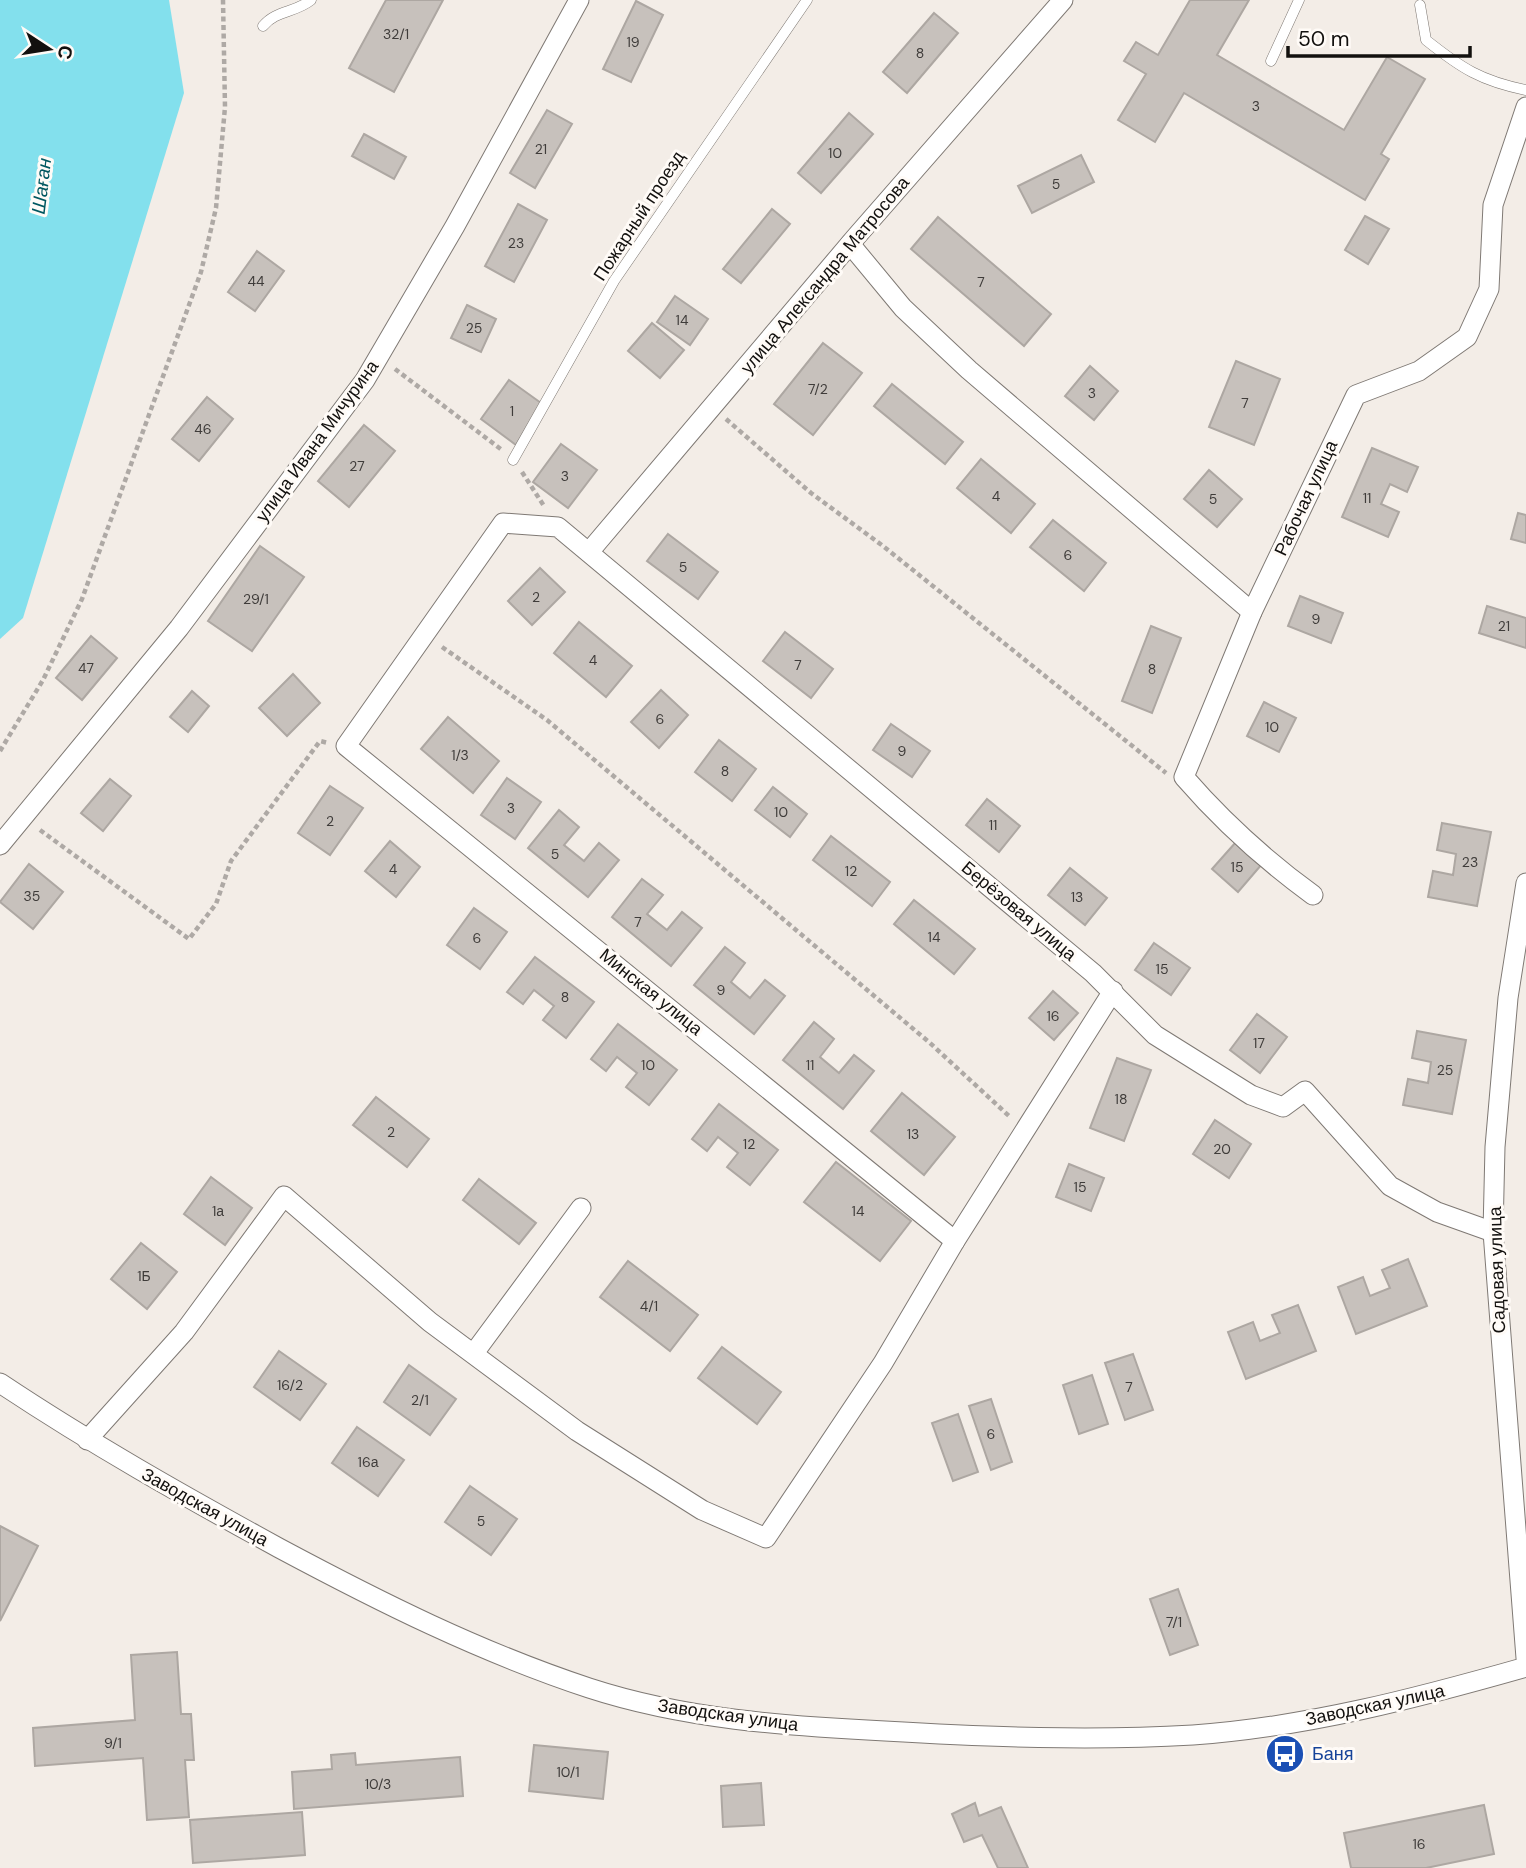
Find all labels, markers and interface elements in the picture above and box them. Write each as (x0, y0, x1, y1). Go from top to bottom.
north arrow (14, 14, 84, 84)
scale bar (1288, 14, 1470, 58)
house number: 32/1 (383, 25, 409, 43)
text: 50 m (1298, 25, 1349, 53)
house number: 19 (626, 33, 640, 51)
text: С (51, 43, 79, 62)
house number: 8 (916, 44, 924, 62)
house number: 3 (1252, 97, 1260, 115)
house number: 21 (535, 140, 547, 158)
house number: 10 (828, 144, 842, 162)
street label: Пожарный проезд (588, 146, 690, 286)
water label: Шаған (26, 156, 57, 216)
street label: улица Александра Матросова (735, 170, 915, 379)
house number: 5 (1052, 175, 1060, 193)
house number: 23 (508, 234, 524, 252)
house number: 44 (248, 272, 265, 290)
house number: 7 (977, 273, 985, 291)
house number: 14 (676, 311, 689, 329)
house number: 25 (466, 319, 482, 337)
street label: улица Ивана Мичурина (250, 354, 384, 527)
house number: 7/2 (808, 380, 828, 398)
house number: 3 (1088, 384, 1096, 402)
house number: 7 (1241, 394, 1249, 412)
house number: 1 (510, 402, 514, 420)
house number: 46 (194, 420, 212, 438)
street label: Рабочая улица (1269, 436, 1344, 560)
house number: 27 (349, 457, 365, 475)
house number: 3 (561, 467, 569, 485)
house number: 4 (992, 487, 1001, 505)
house number: 11 (1363, 489, 1371, 507)
house number: 5 (1209, 490, 1217, 508)
house number: 6 (1064, 546, 1072, 564)
house number: 5 (679, 558, 687, 576)
house number: 2 (532, 588, 540, 606)
house number: 29/1 (243, 590, 269, 608)
house number: 9 (1312, 610, 1321, 628)
house number: 21 (1498, 617, 1510, 635)
house number: 4 (589, 651, 598, 669)
house number: 7 (794, 656, 802, 674)
house number: 47 (78, 659, 94, 677)
house number: 8 (1148, 660, 1156, 678)
house number: 6 (656, 710, 664, 728)
house number: 10 (1265, 718, 1279, 736)
house number: 9 (898, 742, 907, 760)
house number: 1/3 (451, 746, 469, 764)
house number: 8 (721, 762, 729, 780)
house number: 3 (507, 799, 515, 817)
house number: 10 (774, 803, 788, 821)
house number: 2 (326, 812, 334, 830)
house number: 11 (989, 816, 997, 834)
house number: 5 (551, 845, 559, 863)
house number: 23 (1462, 853, 1478, 871)
street label: Берёзовая улица (956, 856, 1082, 967)
house number: 15 (1231, 858, 1243, 876)
house number: 4 (389, 860, 398, 878)
house number: 12 (845, 862, 857, 880)
house number: 35 (24, 887, 40, 905)
house number: 13 (1071, 888, 1083, 906)
house number: 7 (634, 913, 642, 931)
house number: 14 (928, 928, 941, 946)
house number: 6 (473, 929, 481, 947)
street label: Минская улица (594, 943, 708, 1042)
house number: 15 (1156, 960, 1168, 978)
house number: 9 (717, 981, 726, 999)
house number: 8 (561, 988, 569, 1006)
house number: 16 (1046, 1007, 1060, 1025)
house number: 17 (1253, 1034, 1265, 1052)
house number: 10 (641, 1056, 655, 1074)
house number: 11 (806, 1056, 814, 1074)
house number: 25 (1437, 1061, 1453, 1079)
house number: 18 (1115, 1090, 1127, 1108)
house number: 2 (387, 1123, 395, 1141)
house number: 13 (907, 1125, 919, 1143)
house number: 12 (743, 1135, 755, 1153)
house number: 20 (1213, 1140, 1231, 1158)
house number: 15 (1074, 1178, 1086, 1196)
house number: 1а (212, 1202, 224, 1220)
house number: 14 (852, 1202, 865, 1220)
street label: Садовая улица (1483, 1205, 1511, 1334)
house number: 1Б (137, 1267, 151, 1285)
house number: 4/1 (640, 1297, 658, 1315)
house number: 16/2 (277, 1376, 303, 1394)
house number: 7 (1125, 1378, 1133, 1396)
house number: 2/1 (411, 1391, 429, 1409)
house number: 6 (987, 1425, 995, 1443)
house number: 16а (358, 1453, 379, 1471)
street label: Заводская улица (137, 1462, 274, 1552)
house number: 5 (477, 1512, 485, 1530)
house number: 7/1 (1166, 1613, 1182, 1631)
street label: Заводская улица (1303, 1678, 1448, 1731)
street label: Заводская улица (656, 1693, 801, 1737)
bus stop icon: Баня (1264, 1733, 1306, 1775)
house number: 9/1 (104, 1734, 122, 1752)
place label: Баня (1312, 1742, 1354, 1766)
house number: 10/1 (556, 1763, 580, 1781)
house number: 10/3 (365, 1775, 391, 1793)
house number: 16 (1412, 1835, 1426, 1853)

